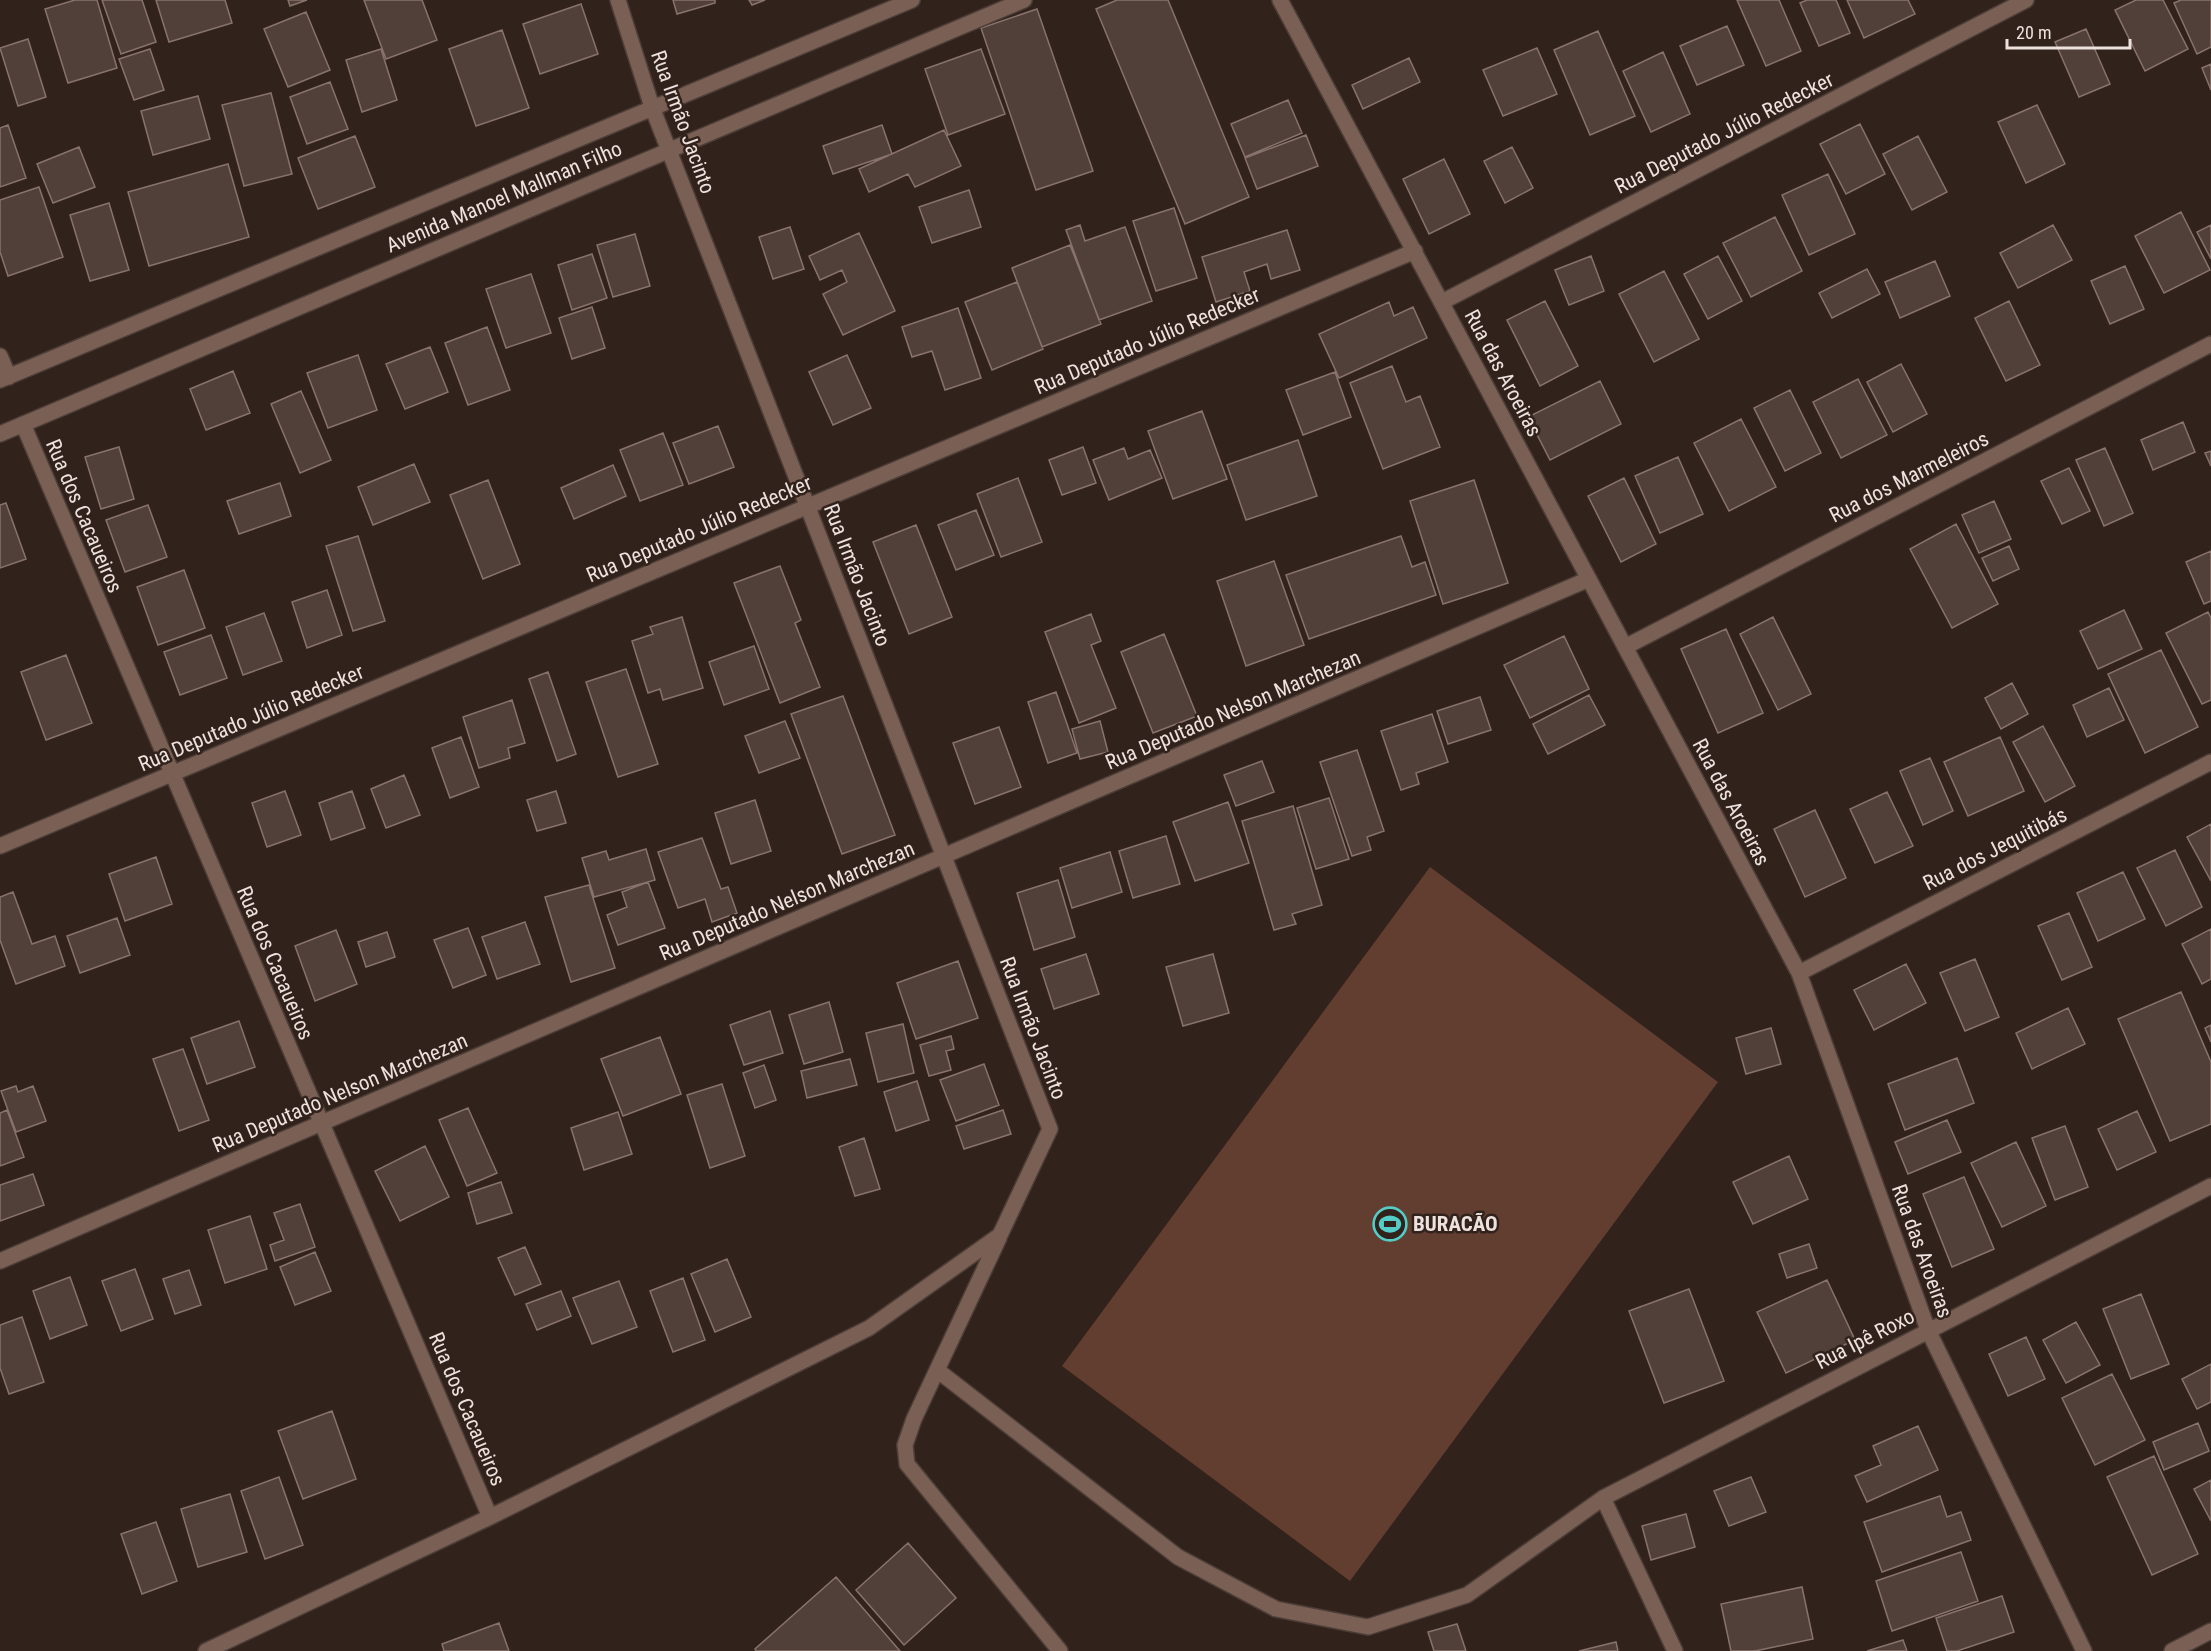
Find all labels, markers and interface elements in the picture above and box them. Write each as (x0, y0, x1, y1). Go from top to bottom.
scale bar (2007, 12, 2130, 50)
text: 20 m (2016, 22, 2051, 43)
street label: Rua Irmão Jacinto (646, 47, 720, 197)
street label: Rua Deputado Júlio Redecker (1611, 67, 1837, 199)
street label: Avenida Manoel Mallman Filho (383, 136, 625, 258)
street label: Rua Deputado Júlio Redecker (1031, 283, 1263, 399)
street label: Rua das Aroeiras (1459, 305, 1547, 441)
street label: Rua dos Marmeleiros (1825, 427, 1993, 527)
street label: Rua dos Cacaueiros (41, 436, 127, 596)
street label: Rua Deputado Júlio Redecker (583, 471, 815, 587)
street label: Rua Irmão Jacinto (819, 500, 895, 650)
street label: Rua Deputado Nelson Marchezan (1102, 645, 1364, 775)
street label: Rua Deputado Júlio Redecker (135, 660, 367, 776)
street label: Rua das Aroeiras (1687, 734, 1775, 870)
street label: Rua dos Jequitibás (1919, 802, 2071, 896)
street label: Rua Deputado Nelson Marchezan (656, 836, 918, 966)
street label: Rua dos Cacaueiros (232, 883, 318, 1043)
street label: Rua Irmão Jacinto (995, 953, 1071, 1103)
street label: Rua Deputado Nelson Marchezan (209, 1028, 471, 1158)
street label: Rua das Aroeiras (1887, 1181, 1957, 1321)
sports icon: BURACÃO (1372, 1206, 1408, 1242)
place label: BURACÃO (1413, 1212, 1498, 1236)
street label: Rua Ipê Roxo (1812, 1304, 1918, 1374)
street label: Rua dos Cacaueiros (424, 1329, 510, 1489)

